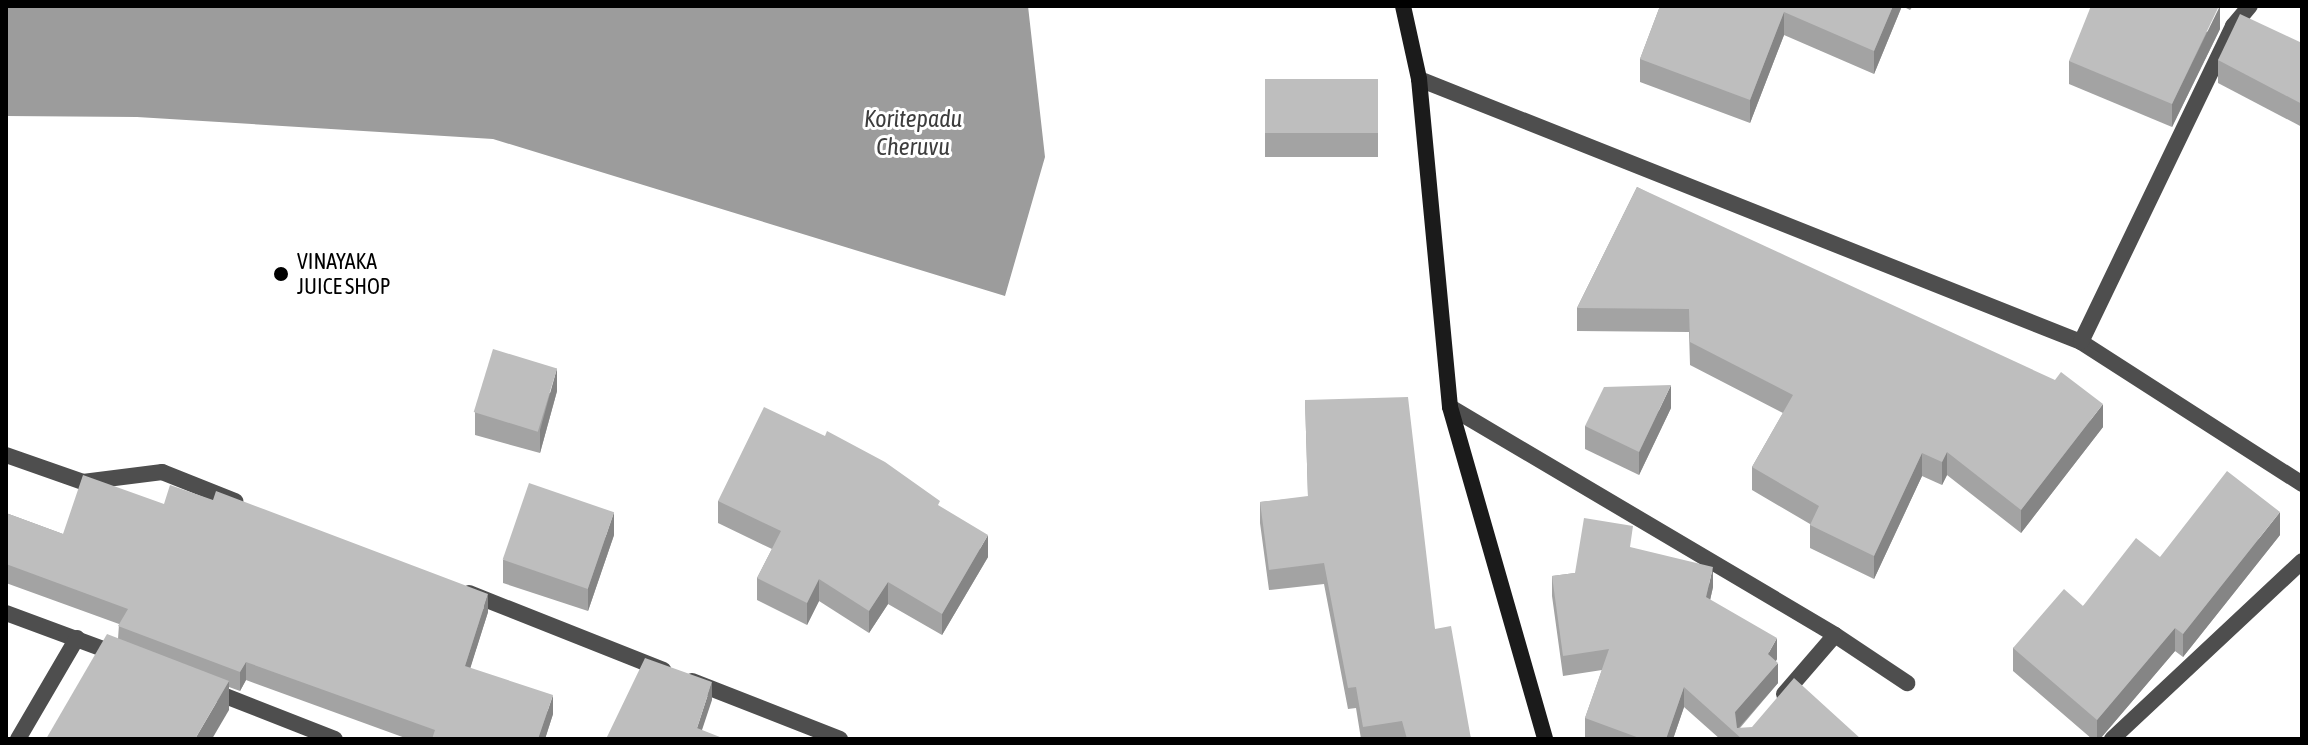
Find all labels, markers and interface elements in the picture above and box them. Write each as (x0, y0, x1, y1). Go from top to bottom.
water label: Koritepadu Cheruvu (864, 105, 962, 161)
place label: VINAYAKA JUICE SHOP (297, 248, 391, 300)
marker: VINAYAKA JUICE SHOP (272, 265, 290, 283)

